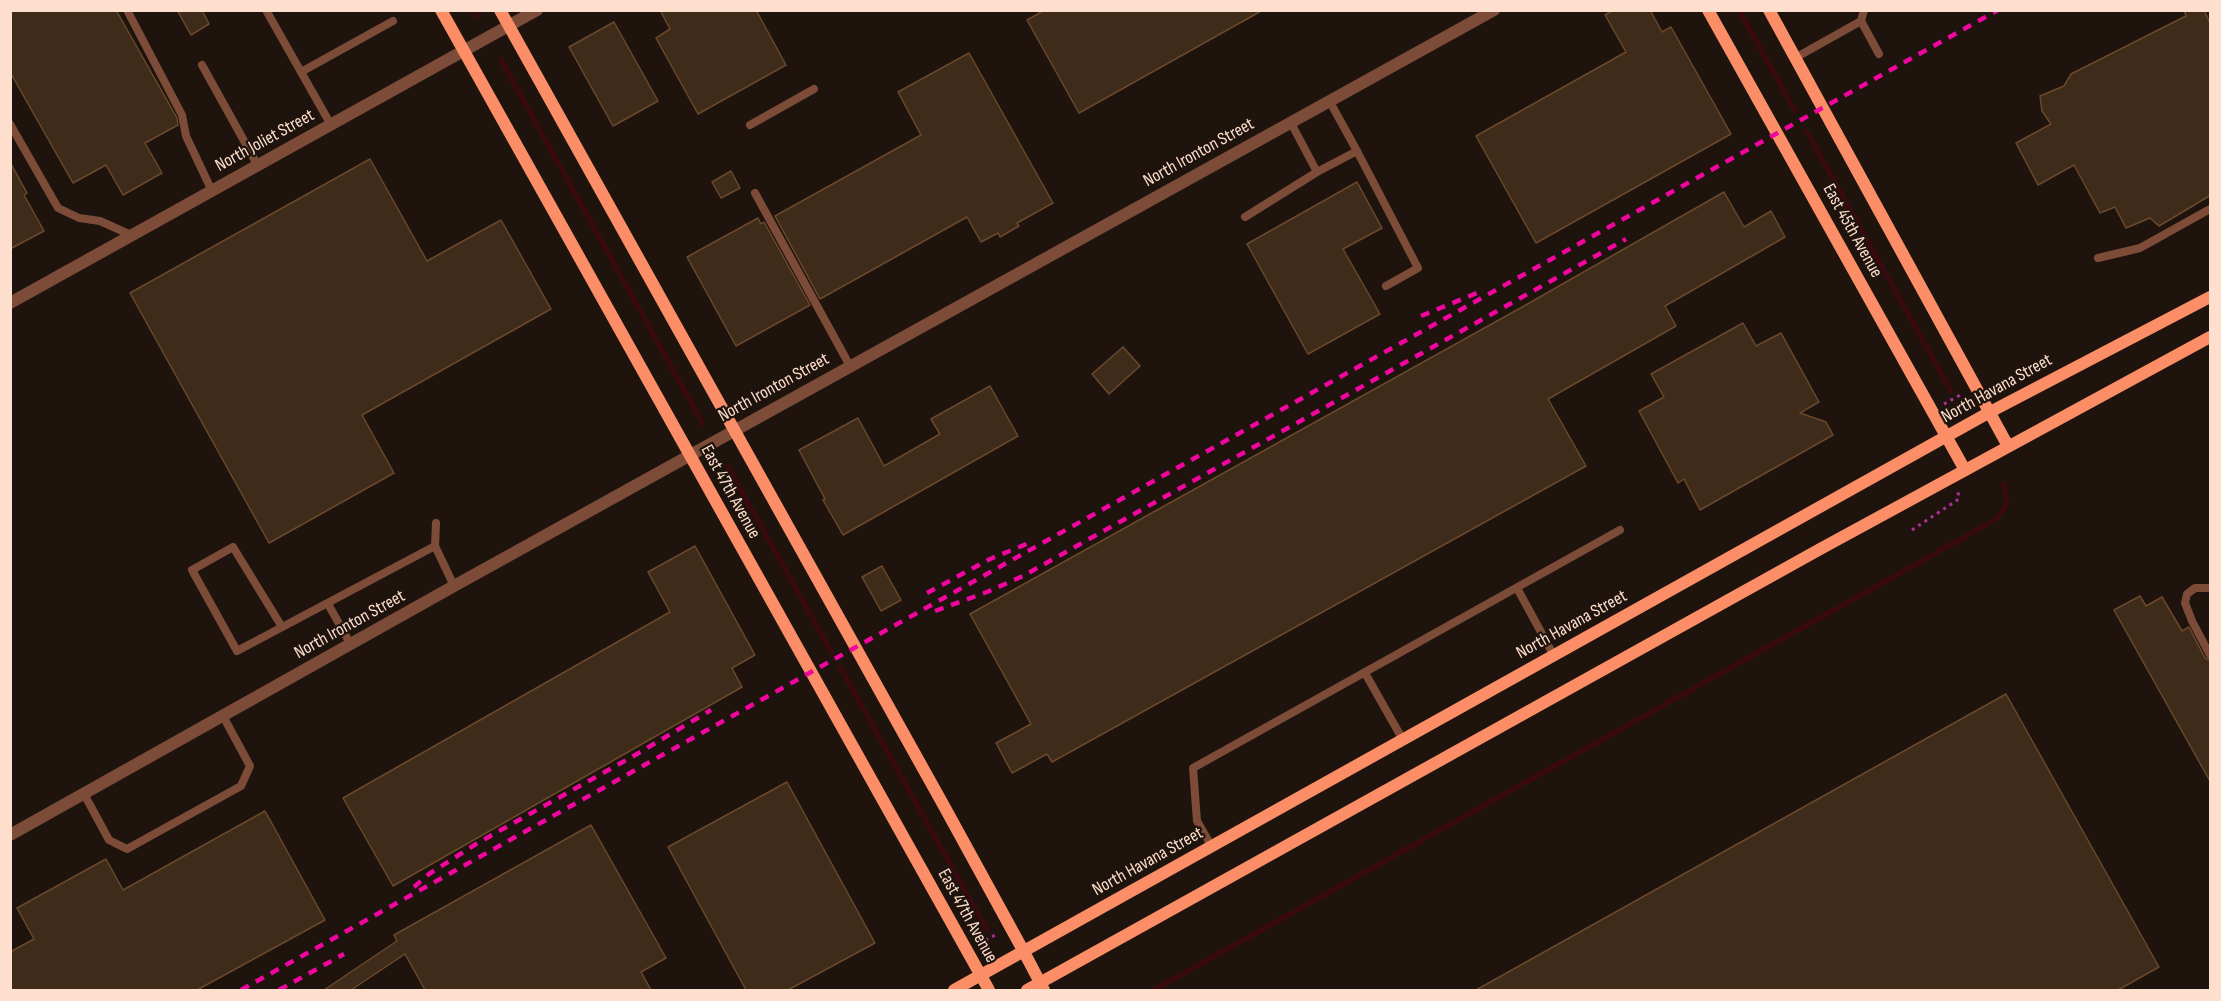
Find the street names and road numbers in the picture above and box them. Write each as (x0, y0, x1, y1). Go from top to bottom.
street label: North Joliet Street (212, 105, 318, 177)
street label: North Ironton Street (1140, 114, 1258, 192)
street label: East 45th Avenue (1817, 180, 1887, 282)
street label: North Ironton Street (715, 349, 833, 427)
street label: North Havana Street (1938, 350, 2056, 428)
street label: East 47th Avenue (695, 441, 765, 543)
street label: North Ironton Street (291, 586, 409, 664)
street label: North Havana Street (1513, 586, 1631, 664)
street label: North Havana Street (1089, 823, 1207, 901)
street label: East 47th Avenue (932, 865, 1002, 967)

